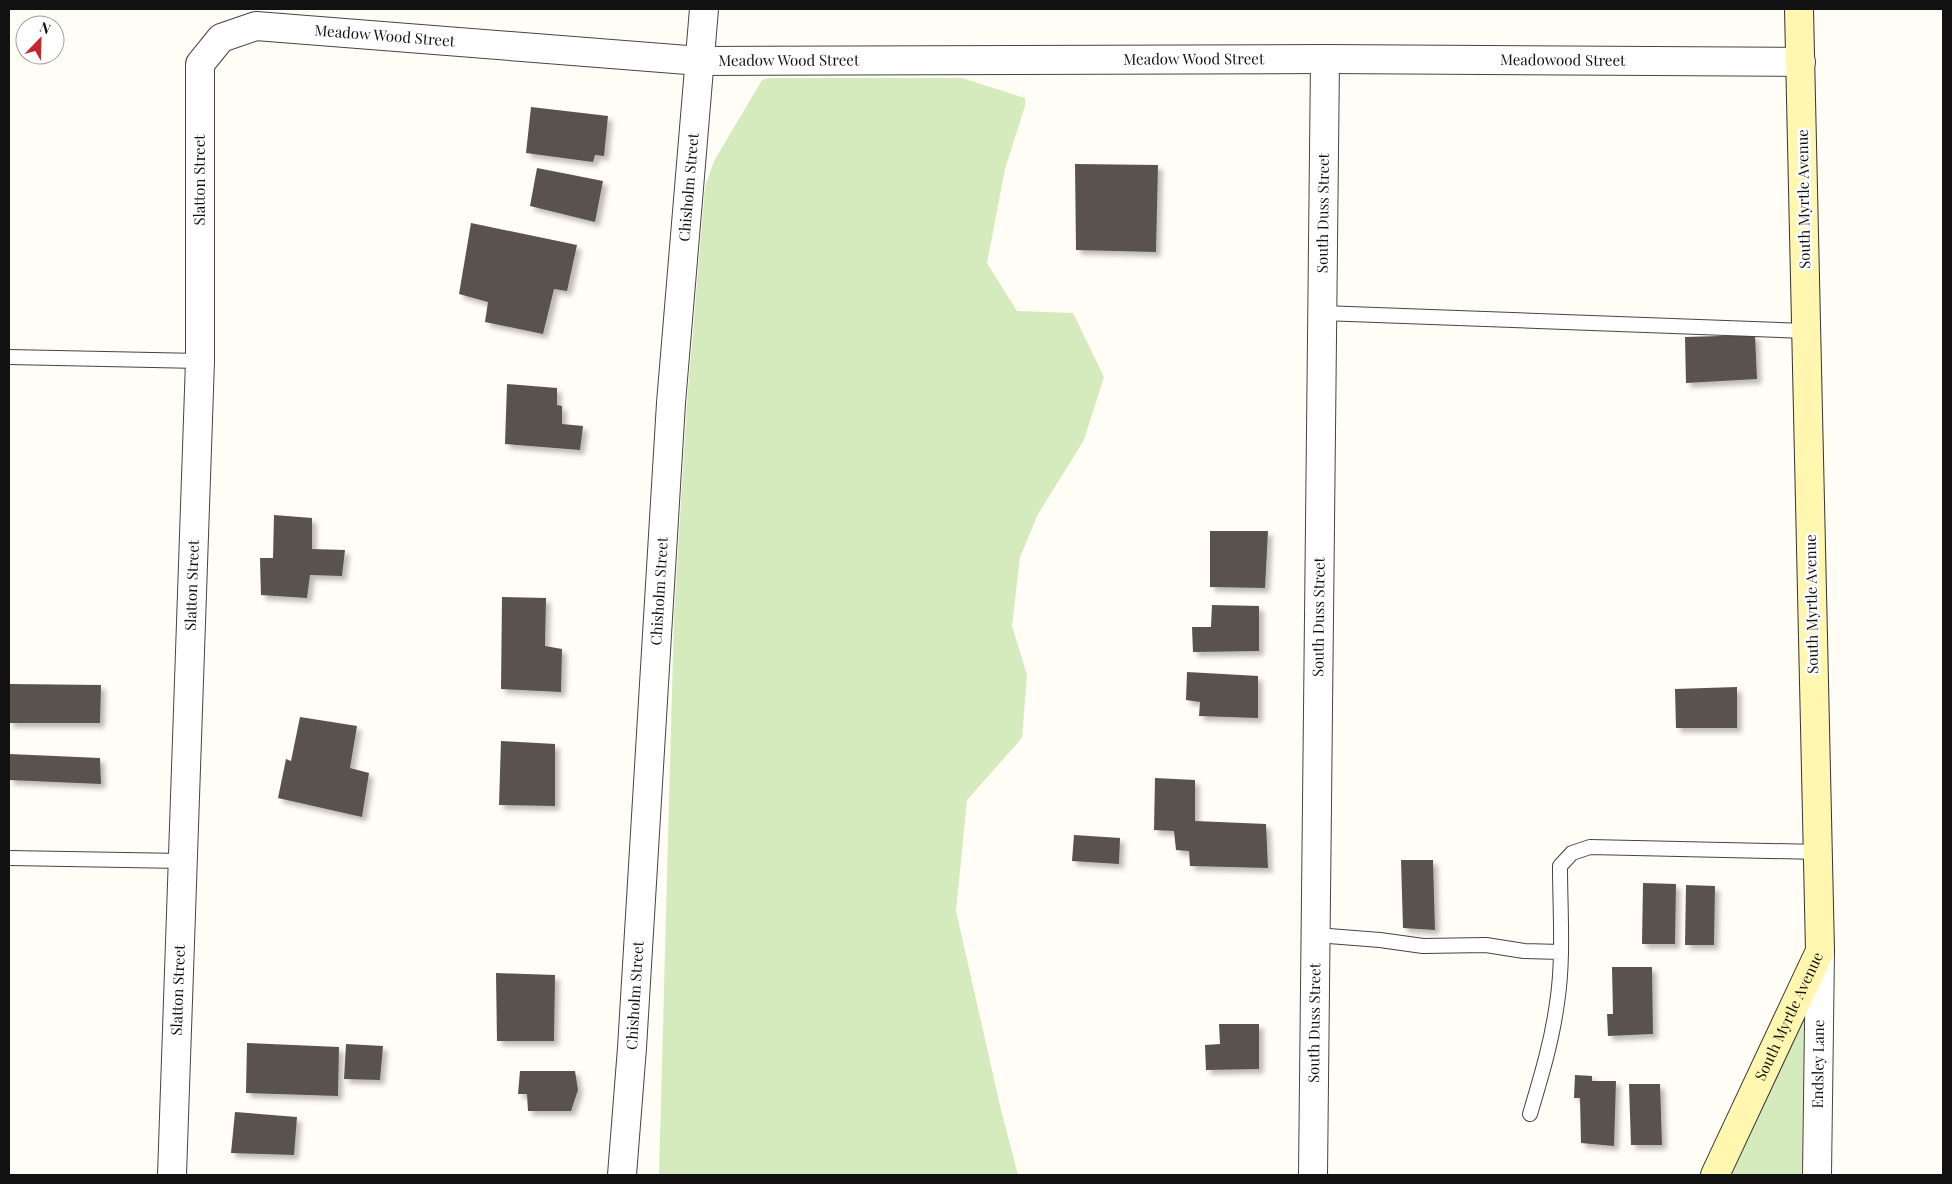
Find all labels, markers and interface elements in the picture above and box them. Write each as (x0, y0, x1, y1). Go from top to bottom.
north arrow (15, 15, 65, 65)
text: N (37, 17, 54, 38)
street label: Meadow Wood Street (314, 20, 456, 51)
street label: Meadow Wood Street (1123, 48, 1265, 69)
street label: Meadow Wood Street (718, 49, 860, 70)
street label: Meadowood Street (1500, 49, 1626, 70)
street label: South Myrtle Avenue (1792, 129, 1814, 269)
street label: Chisholm Street (674, 131, 703, 242)
street label: Slatton Street (189, 134, 209, 226)
street label: South Duss Street (1312, 152, 1333, 273)
street label: South Myrtle Avenue (1800, 534, 1822, 674)
street label: Chisholm Street (645, 536, 672, 646)
street label: Slatton Street (180, 539, 203, 631)
street label: South Duss Street (1307, 556, 1329, 677)
street label: Chisholm Street (621, 940, 647, 1050)
street label: Slatton Street (166, 943, 189, 1036)
street label: South Myrtle Avenue (1750, 949, 1827, 1084)
street label: South Duss Street (1303, 962, 1324, 1083)
street label: Endsley Lane (1807, 1019, 1828, 1109)

